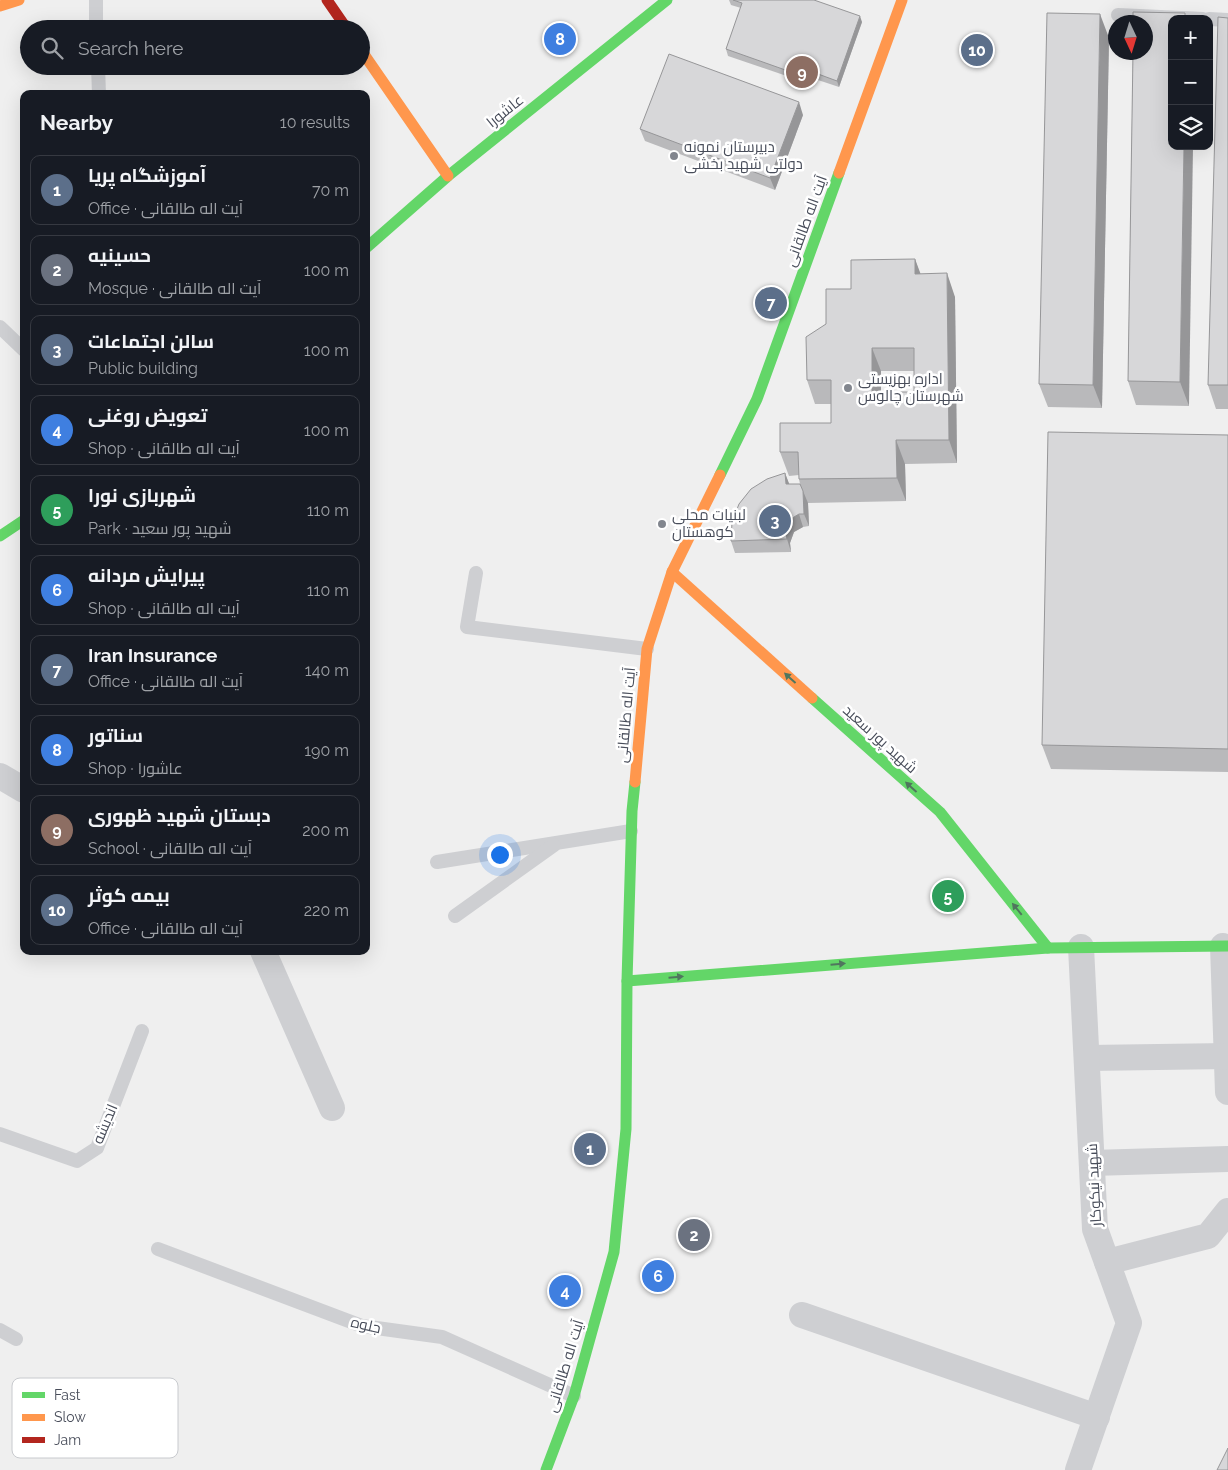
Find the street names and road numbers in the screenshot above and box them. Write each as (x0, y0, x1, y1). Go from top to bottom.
street label: عاشورا (483, 91, 527, 131)
street label: آیت اله طالقانی (781, 173, 832, 269)
street label: آیت اله طالقانی (613, 667, 640, 764)
street label: شهید پور سعید (839, 701, 921, 778)
street label: اندیشه (89, 1101, 121, 1147)
street label: شهید نیکوکار (1083, 1143, 1106, 1228)
street label: جلوه (349, 1313, 383, 1337)
street label: آیت اله طالقانی (542, 1318, 589, 1415)

